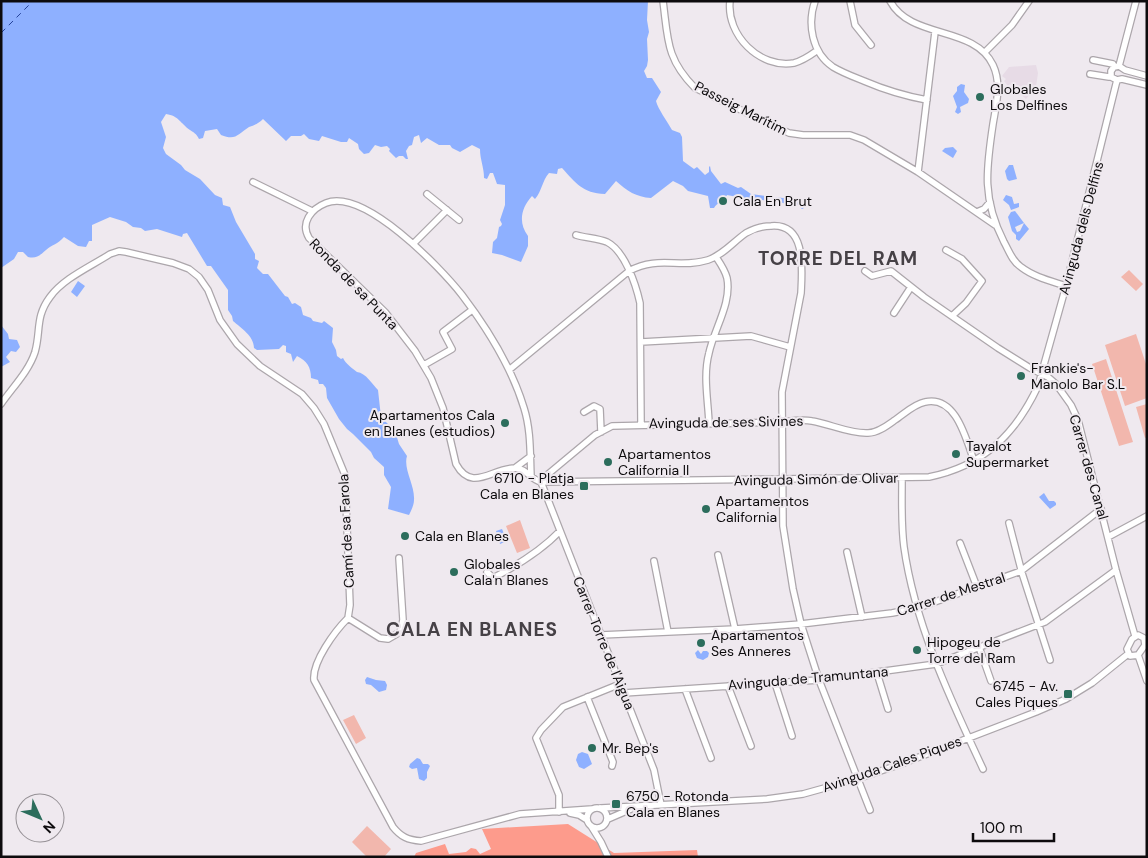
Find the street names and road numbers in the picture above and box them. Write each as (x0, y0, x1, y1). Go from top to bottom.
street label: Passeig Marítim (692, 77, 790, 139)
street label: Avinguda dels Delfins (1055, 159, 1107, 297)
street label: Ronda de sa Punta (306, 234, 402, 334)
street label: Avinguda de ses Sivines (648, 412, 804, 432)
street label: Carrer des Canal (1065, 412, 1113, 522)
street label: Avinguda Simón de Olivar (733, 469, 899, 489)
street label: Camí de sa Farola (334, 473, 358, 589)
street label: Carrer de Mestral (895, 568, 1007, 620)
street label: Carrer Torre de l'Aigua (569, 574, 639, 712)
street label: Avinguda de Tramuntana (727, 662, 889, 694)
street label: Avinguda Cales Piques (820, 732, 964, 796)

